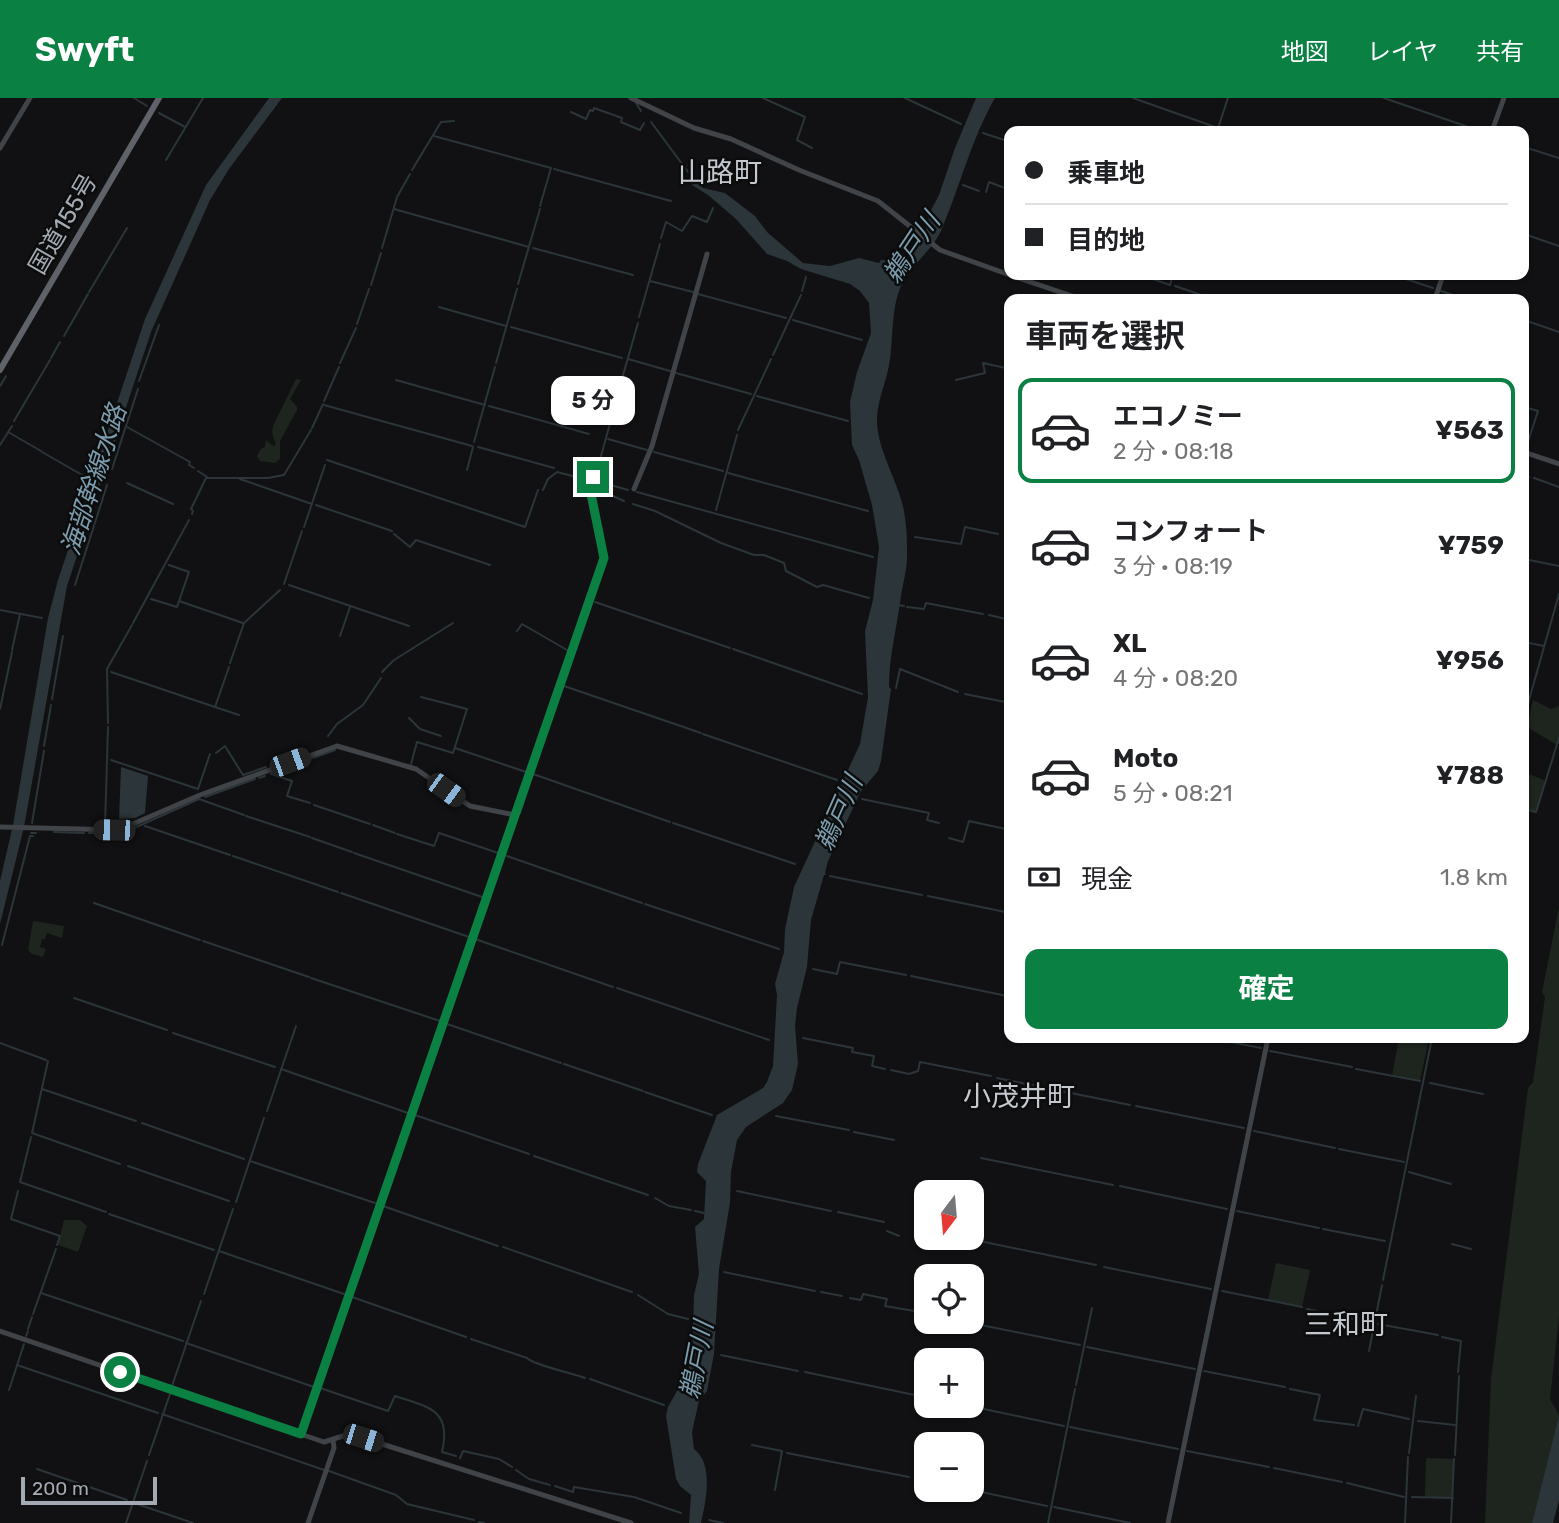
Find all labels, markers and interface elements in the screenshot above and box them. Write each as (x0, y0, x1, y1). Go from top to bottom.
text: Swyft (35, 30, 134, 69)
text: 地図 (1281, 38, 1329, 66)
text: レイヤ (1367, 38, 1438, 66)
text: 共有 (1476, 38, 1524, 66)
district label: 山路町 (678, 156, 762, 189)
text: 乗車地 (1067, 158, 1145, 189)
street label: 国道155号 (23, 169, 103, 279)
water label: 鵜戸川 (877, 205, 948, 289)
text: 目的地 (1067, 225, 1145, 256)
text: 車両を選択 (1025, 317, 1185, 355)
callout: 5 分 (551, 376, 635, 424)
text: 5 分 (572, 386, 614, 414)
water label: 海部幹線水路 (55, 399, 133, 559)
icon: car (1029, 399, 1092, 462)
text: エコノミー (1113, 401, 1243, 432)
text: ¥563 (1435, 415, 1504, 446)
text: 2 分 · 08:18 (1113, 437, 1234, 465)
route end (577, 461, 609, 493)
icon: car (1029, 514, 1092, 577)
text: コンフォート (1113, 516, 1268, 547)
text: ¥759 (1438, 530, 1504, 561)
text: 3 分 · 08:19 (1113, 552, 1233, 580)
text: XL (1113, 628, 1146, 659)
icon: car (1029, 629, 1092, 692)
text: ¥956 (1436, 645, 1504, 676)
text: 4 分 · 08:20 (1113, 664, 1238, 692)
text: Moto (1113, 743, 1178, 774)
icon: car (1029, 744, 1092, 807)
car (267, 745, 314, 779)
text: ¥788 (1436, 760, 1504, 791)
water label: 鵜戸川 (809, 768, 870, 855)
car (423, 769, 470, 811)
text: 5 分 · 08:21 (1113, 779, 1233, 807)
car (93, 819, 136, 841)
icon: cash (1025, 858, 1063, 896)
text: 1.8 km (1440, 863, 1508, 891)
text: 現金 (1081, 864, 1133, 895)
button: 確定 (1025, 949, 1508, 1029)
district label: 小茂井町 (963, 1080, 1075, 1113)
north arrow (914, 1180, 984, 1250)
map controls (914, 1180, 984, 1502)
button: locate (914, 1264, 984, 1334)
district label: 三和町 (1304, 1308, 1388, 1341)
water label: 鵜戸川 (674, 1316, 720, 1401)
button: + (914, 1348, 984, 1418)
route start (104, 1356, 136, 1388)
car (340, 1422, 387, 1454)
button: − (914, 1432, 984, 1502)
scale bar (21, 1474, 158, 1506)
text: 200 m (32, 1477, 89, 1500)

